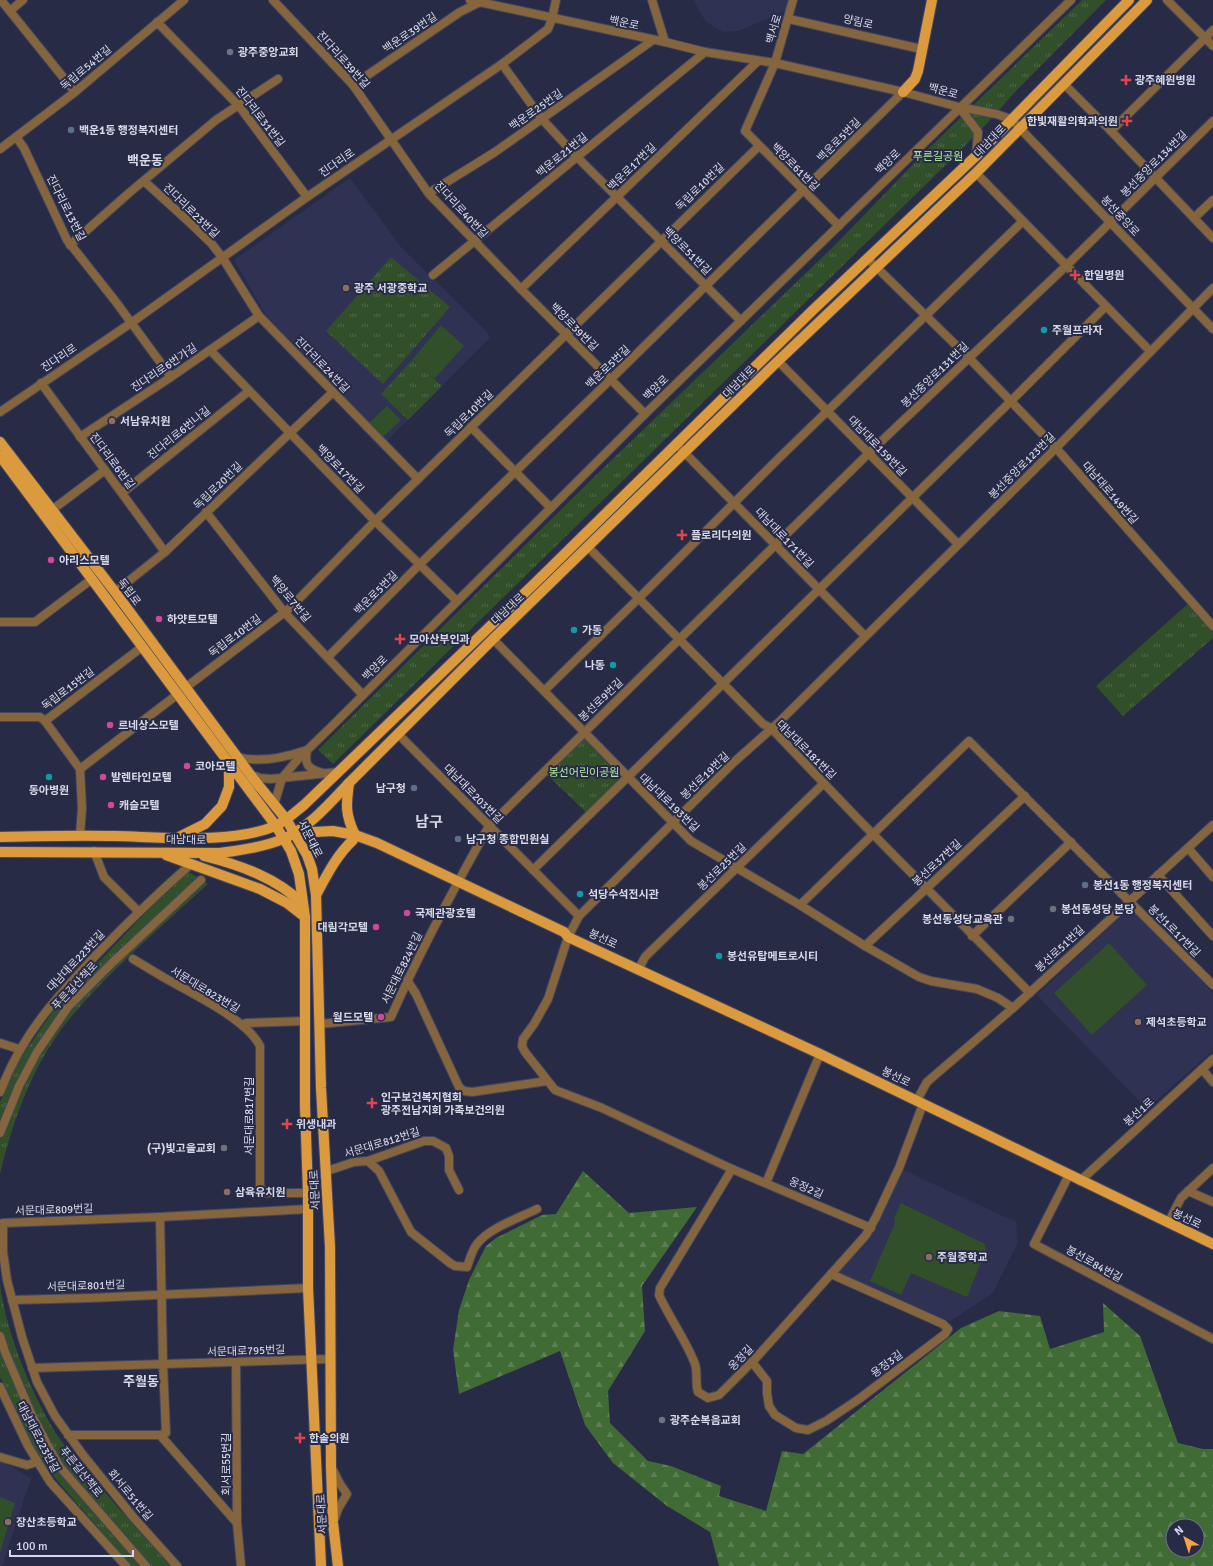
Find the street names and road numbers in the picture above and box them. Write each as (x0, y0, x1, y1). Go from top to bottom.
street label: 백운로39번길 (380, 10, 440, 56)
street label: 양림로 (842, 12, 874, 32)
street label: 백운로 (608, 13, 640, 33)
street label: 백서로 (763, 13, 785, 45)
street label: 진다리로39번길 (314, 29, 372, 91)
street label: 독립로54번길 (58, 43, 114, 93)
street label: 백운로 (927, 81, 959, 101)
street label: 진다리로31번길 (233, 84, 287, 150)
street label: 백운로25번길 (507, 87, 565, 133)
street label: 백운로5번길 (814, 115, 864, 165)
street label: 대남대로 (971, 122, 1009, 160)
street label: 봉선중앙로134번길 (1118, 128, 1190, 200)
street label: 백운로21번길 (534, 130, 590, 180)
street label: 백양로61번길 (768, 140, 822, 194)
street label: 백운로17번길 (605, 141, 659, 193)
street label: 진다리로 (317, 146, 357, 180)
street label: 백양로 (873, 147, 903, 177)
street label: 독립로10번길 (673, 161, 727, 213)
street label: 진다리로13번길 (44, 173, 88, 243)
street label: 진다리로40번길 (431, 179, 491, 241)
street label: 진다리로23번길 (160, 181, 222, 241)
street label: 봉선중앙로 (1098, 193, 1142, 239)
street label: 백양로51번길 (660, 224, 714, 278)
street label: 백양로39번길 (547, 300, 601, 354)
street label: 진다리로24번길 (292, 334, 352, 396)
street label: 봉선중앙로131번길 (899, 340, 971, 410)
street label: 진다리로 (39, 341, 79, 375)
street label: 진다리로6번가길 (129, 341, 199, 395)
street label: 백운로5번길 (583, 343, 633, 391)
street label: 대남대로 (720, 363, 758, 401)
street label: 백양로 (641, 373, 671, 403)
street label: 독립로10번길 (442, 388, 496, 440)
street label: 진다리로6번나길 (145, 404, 213, 462)
street label: 대남대로159번길 (845, 413, 909, 479)
street label: 진다리로6번길 (87, 430, 137, 492)
street label: 봉선중앙로123번길 (986, 430, 1058, 502)
street label: 백양로17번길 (314, 442, 366, 496)
street label: 대남대로149번길 (1079, 459, 1141, 527)
street label: 독립로20번길 (191, 460, 245, 512)
street label: 대남대로171번길 (752, 505, 816, 571)
street label: 백운로5번길 (351, 568, 401, 618)
street label: 백양로7번길 (267, 573, 313, 625)
street label: 독립로 (115, 576, 143, 608)
street label: 대남대로 (489, 590, 527, 628)
street label: 독립로10번길 (206, 612, 264, 660)
street label: 백양로 (360, 653, 390, 683)
street label: 독립로15번길 (39, 665, 97, 713)
street label: 봉선로9번길 (576, 676, 626, 724)
street label: 대남대로181번길 (774, 718, 838, 782)
street label: 봉선로19번길 (678, 750, 732, 802)
street label: 대남대로203번길 (441, 762, 505, 826)
street label: 대남대로193번길 (636, 771, 702, 835)
street label: 서문대로 (295, 818, 325, 860)
street label: 대남대로 (166, 833, 206, 847)
street label: 봉선로37번길 (910, 837, 964, 889)
street label: 봉선로25번길 (695, 841, 749, 893)
street label: 봉선1로17번길 (1145, 902, 1203, 960)
street label: 봉선로51번길 (1033, 923, 1087, 975)
street label: 봉선로 (586, 927, 620, 951)
street label: 대남대로223번길 (44, 928, 108, 994)
street label: 서문대로824번길 (379, 930, 425, 1006)
street label: 푸른길산책로 (50, 959, 100, 1013)
street label: 서문대로823번길 (168, 964, 242, 1016)
street label: 봉선로 (880, 1065, 912, 1089)
street label: 서문대로817번길 (243, 1077, 256, 1155)
street label: 봉선1로 (1121, 1095, 1157, 1129)
street label: 서문대로812번길 (343, 1125, 421, 1161)
street label: 서문대로 (307, 1169, 323, 1211)
street label: 옹정2길 (787, 1175, 825, 1201)
street label: 서문대로809번길 (15, 1202, 93, 1218)
street label: 봉선로 (1170, 1207, 1204, 1231)
street label: 봉선로84번길 (1064, 1243, 1124, 1285)
street label: 서문대로801번길 (47, 1278, 125, 1294)
street label: 서문대로795번길 (207, 1343, 285, 1359)
street label: 옹정길 (726, 1343, 756, 1373)
street label: 용정3길 (869, 1348, 905, 1380)
street label: 대남대로223번길 (14, 1399, 62, 1475)
street label: 회서로55번길 (220, 1433, 233, 1495)
street label: 푸른길산책로 (57, 1444, 105, 1500)
street label: 회서로51번길 (105, 1467, 155, 1523)
street label: 서문대로 (314, 1493, 330, 1535)

